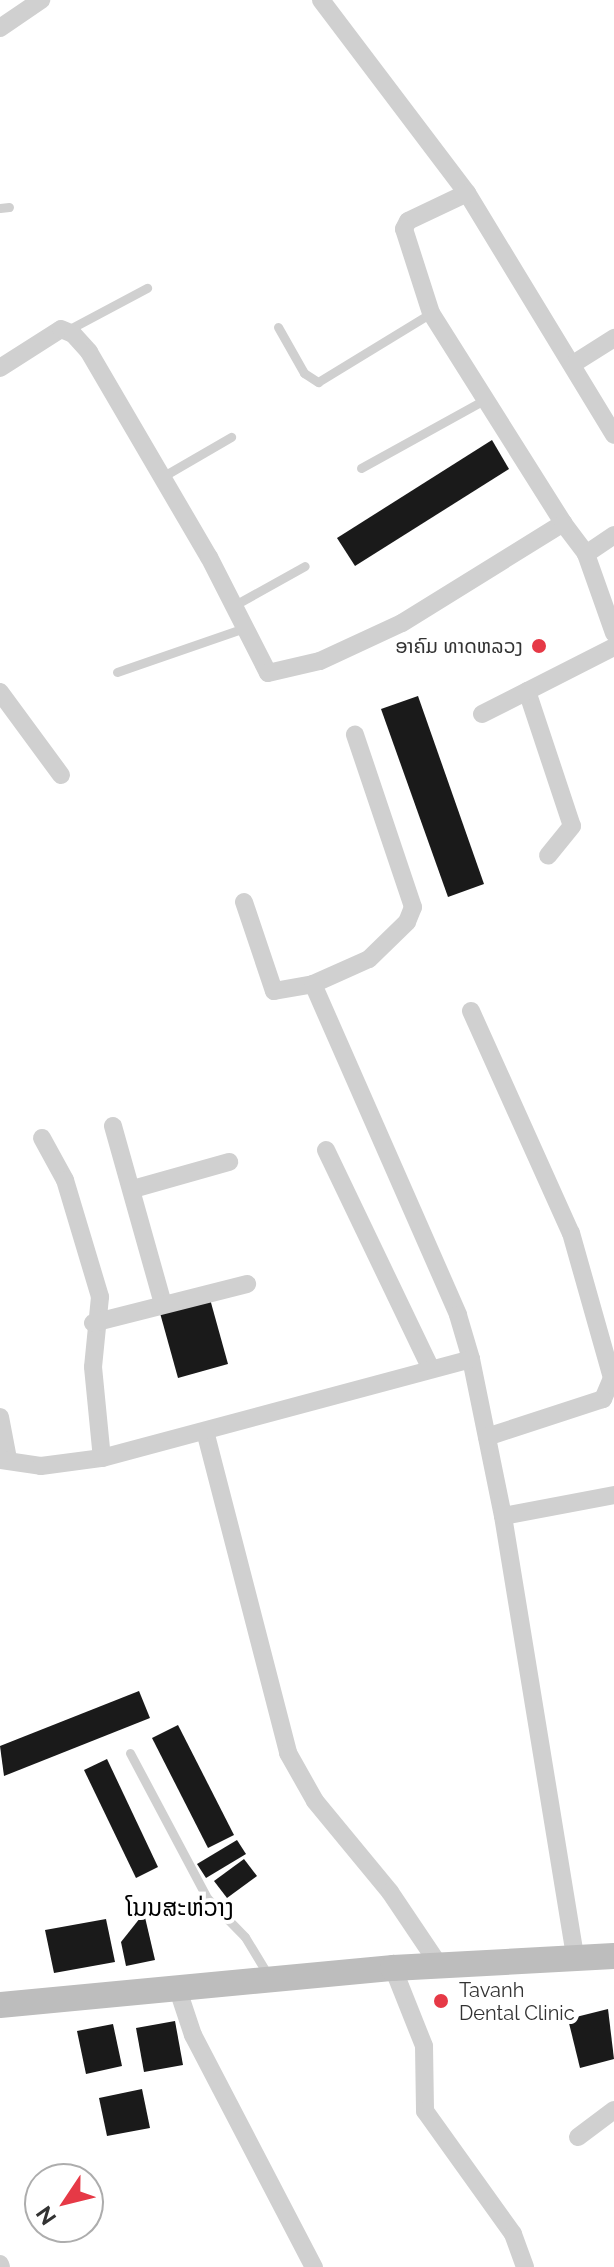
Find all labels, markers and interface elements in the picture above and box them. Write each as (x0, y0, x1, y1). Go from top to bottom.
place label: ອາຄົມ ທາດຫລວງ (395, 634, 523, 658)
marker: ອາຄົມ ທາດຫລວງ (530, 637, 548, 655)
district label: ໂນນສະຫ່ວາງ (126, 1894, 234, 1922)
place label: Tavanh Dental Clinic (459, 1978, 575, 2025)
marker: Tavanh Dental Clinic (430, 1990, 452, 2012)
north arrow (24, 2163, 104, 2243)
text: N (31, 2201, 61, 2230)

